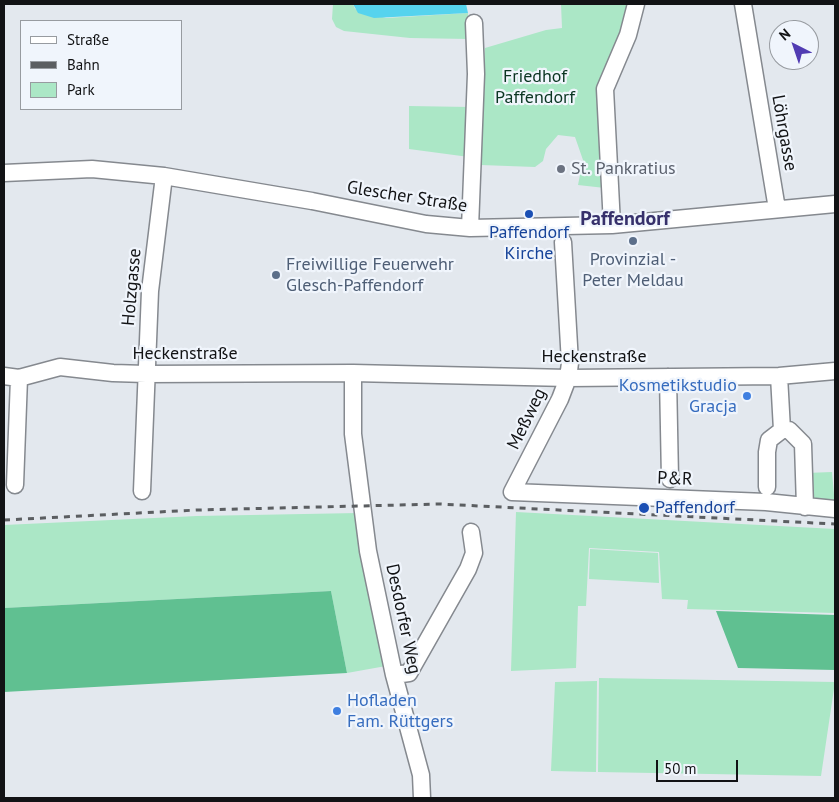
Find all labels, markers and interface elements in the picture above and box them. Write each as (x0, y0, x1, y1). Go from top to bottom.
legend (20, 20, 182, 110)
north arrow (769, 20, 819, 70)
text: N (775, 25, 794, 44)
text: Straße (67, 30, 109, 49)
text: Bahn (67, 55, 100, 74)
park label: Friedhof Paffendorf (495, 66, 575, 108)
text: Park (67, 80, 95, 99)
street label: Löhrgasse (767, 93, 801, 173)
place label: St. Pankratius (571, 158, 676, 180)
marker: St. Pankratius (555, 163, 567, 175)
street label: Glescher Straße (345, 177, 469, 217)
district label: Paffendorf (580, 207, 670, 231)
marker: Paffendorf Kirche (523, 208, 535, 220)
place label: Paffendorf Kirche (489, 222, 569, 264)
marker: Provinzial - Peter Meldau (627, 235, 639, 247)
street label: Holzgasse (118, 247, 146, 327)
place label: Provinzial - Peter Meldau (582, 249, 684, 292)
place label: Freiwillige Feuerwehr Glesch-Paffendorf (286, 254, 454, 296)
marker: Freiwillige Feuerwehr Glesch-Paffendorf (270, 269, 282, 281)
street label: Heckenstraße (132, 343, 238, 365)
street label: Heckenstraße (541, 346, 647, 368)
place label: Kosmetikstudio Gracja (619, 375, 737, 418)
street label: Meßweg (503, 385, 551, 453)
marker: Kosmetikstudio Gracja (741, 390, 753, 402)
street label: P&R (657, 468, 693, 490)
place label: Paffendorf (655, 497, 735, 519)
marker: Paffendorf (637, 501, 651, 515)
street label: Desdorfer Weg (381, 562, 425, 676)
place label: Hofladen Fam. Rüttgers (347, 690, 453, 732)
marker: Hofladen Fam. Rüttgers (331, 705, 343, 717)
scale bar (659, 750, 742, 782)
text: 50 m (664, 759, 697, 778)

